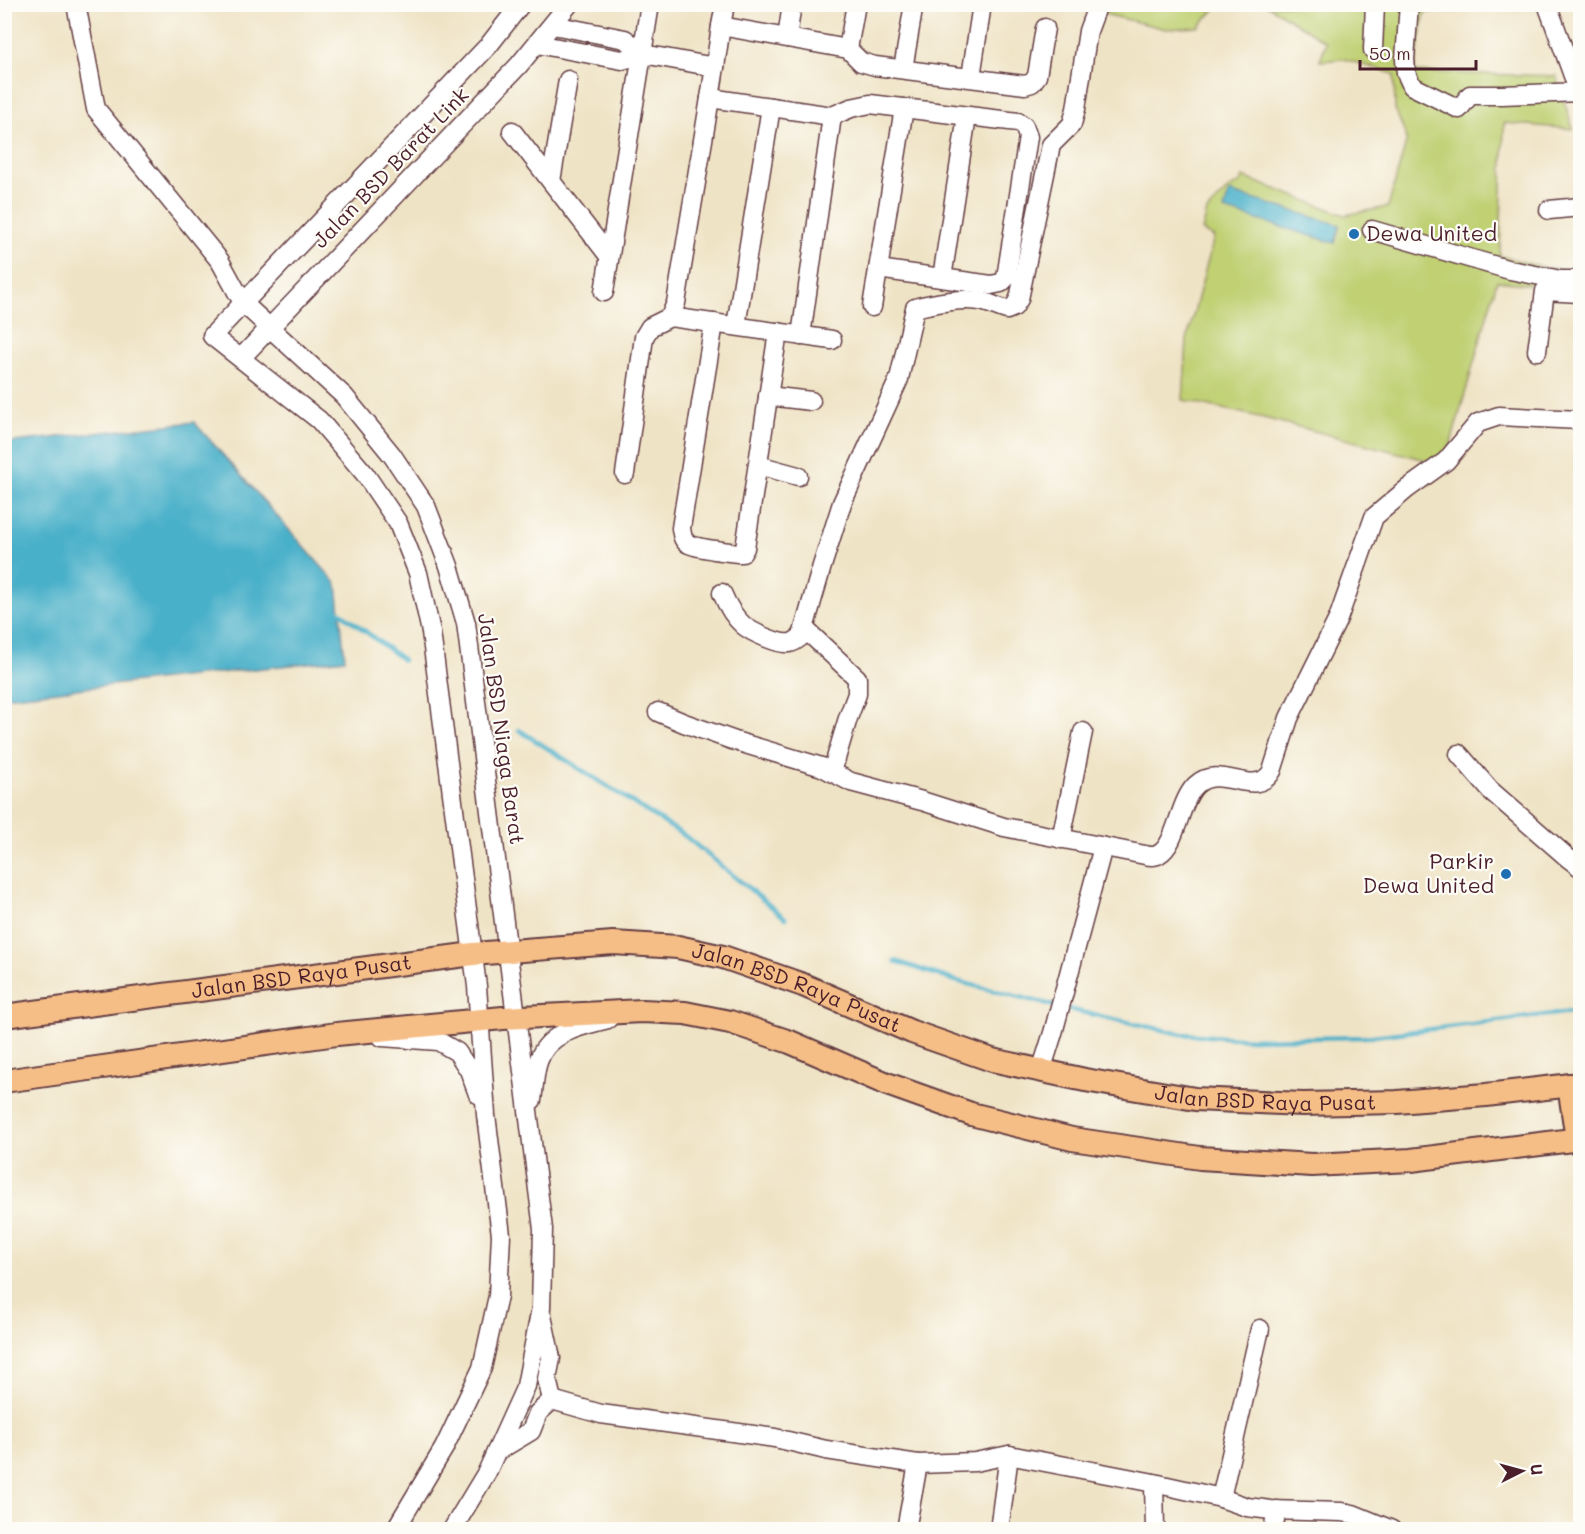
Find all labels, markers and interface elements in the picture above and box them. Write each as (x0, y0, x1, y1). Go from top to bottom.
scale bar (1360, 33, 1476, 71)
text: 50 m (1369, 41, 1411, 65)
street label: Jalan BSD Barat Link (306, 81, 474, 253)
place label: Dewa United (1366, 219, 1497, 246)
marker: Dewa United (1347, 227, 1361, 241)
street label: Jalan BSD Niaga Barat (473, 611, 532, 846)
place label: Parkir Dewa United (1363, 847, 1494, 898)
marker: Parkir Dewa United (1499, 867, 1513, 881)
street label: Jalan BSD Raya Pusat (690, 936, 906, 1038)
street label: Jalan BSD Raya Pusat (190, 947, 413, 1003)
street label: Jalan BSD Raya Pusat (1153, 1077, 1376, 1116)
north arrow (1492, 1441, 1552, 1501)
text: U (1526, 1463, 1548, 1476)

